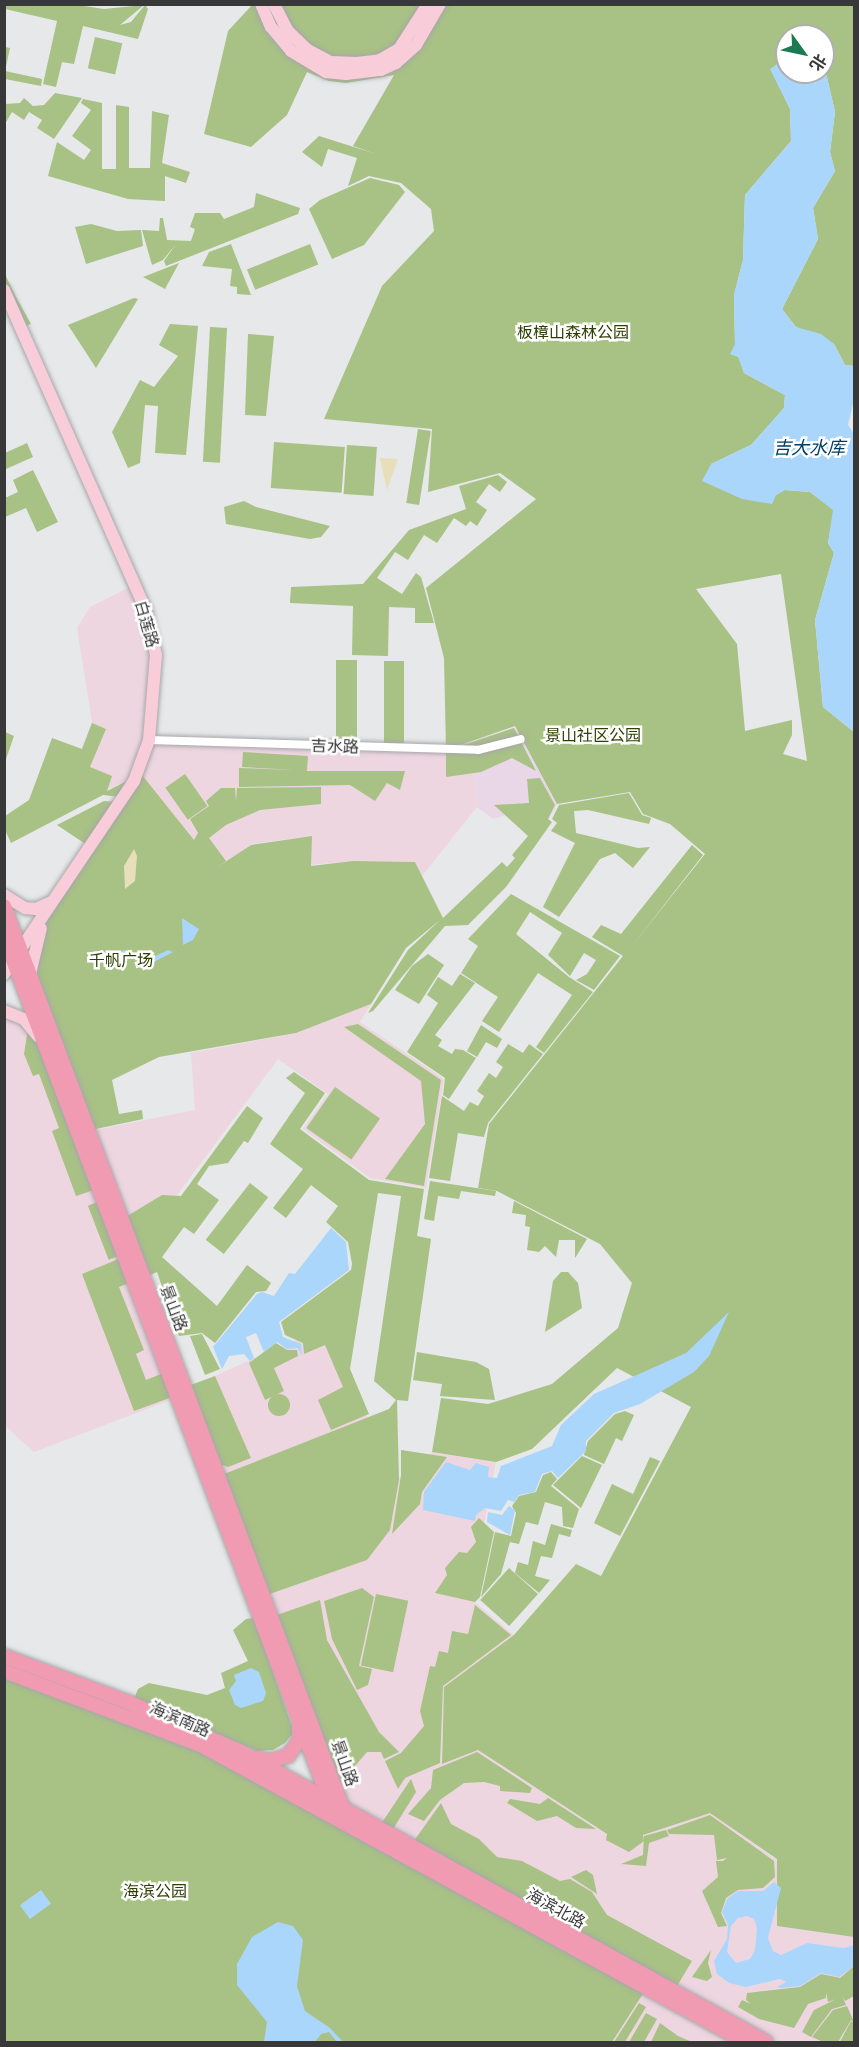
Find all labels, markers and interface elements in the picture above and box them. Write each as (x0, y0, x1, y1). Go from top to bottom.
north arrow (775, 24, 835, 84)
text: 北 (806, 51, 831, 75)
park label: 板樟山森林公园 (517, 322, 629, 342)
water label: 吉大水库 (773, 437, 845, 459)
street label: 白莲路 (131, 598, 163, 650)
park label: 景山社区公园 (545, 725, 641, 745)
street label: 吉水路 (311, 736, 359, 756)
park label: 千帆广场 (89, 950, 153, 970)
street label: 景山路 (156, 1282, 192, 1334)
street label: 海滨南路 (147, 1698, 213, 1740)
street label: 景山路 (328, 1737, 362, 1789)
park label: 海滨公园 (123, 1881, 187, 1901)
street label: 海滨北路 (523, 1884, 589, 1932)

